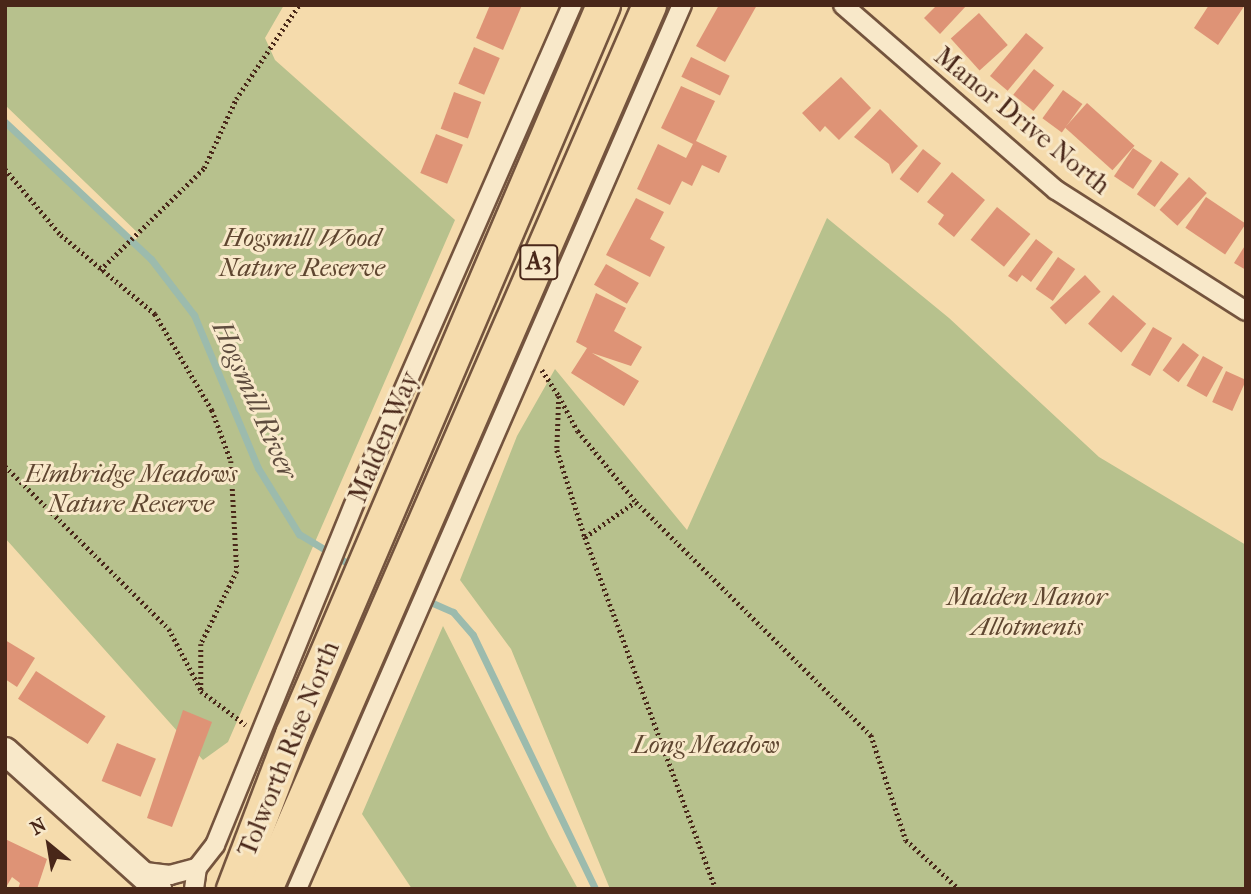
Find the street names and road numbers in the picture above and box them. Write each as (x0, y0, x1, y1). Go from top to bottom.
street label: Manor Drive North (928, 41, 1116, 201)
road number: A3 (518, 242, 560, 282)
street label: Malden Way (342, 367, 426, 507)
street label: Tolworth Rise North (232, 637, 346, 861)

